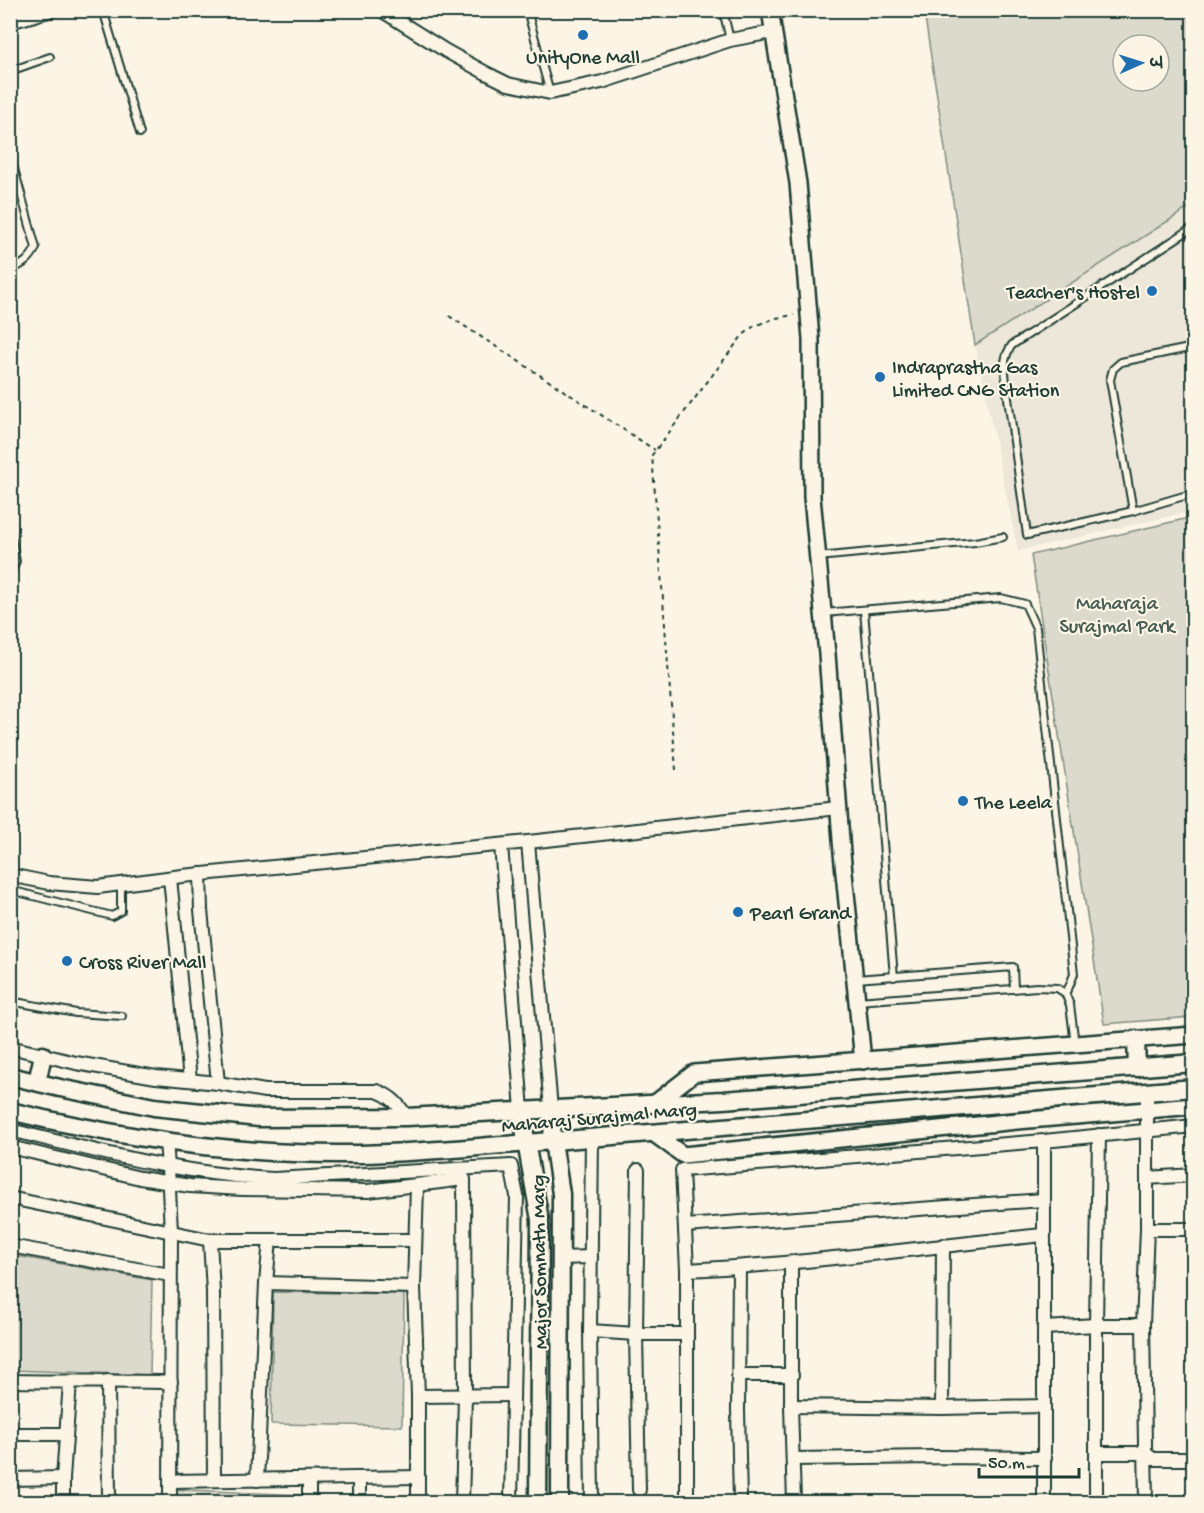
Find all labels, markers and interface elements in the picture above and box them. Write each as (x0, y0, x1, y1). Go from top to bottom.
marker: UnityOne Mall (576, 28, 590, 42)
north arrow (1111, 33, 1171, 93)
place label: UnityOne Mall (526, 48, 640, 71)
text: उ (1143, 55, 1162, 70)
place label: Teacher's Hostel (1006, 283, 1140, 306)
marker: Teacher's Hostel (1145, 284, 1159, 298)
place label: Indraprastha Gas Limited CNG Station (892, 358, 1060, 404)
marker: Indraprastha Gas Limited CNG Station (873, 370, 887, 384)
park label: Maharaja Surajmal Park (1059, 594, 1177, 640)
place label: The Leela (974, 793, 1053, 816)
marker: The Leela (956, 794, 970, 808)
place label: Pearl Grand (749, 904, 853, 927)
marker: Pearl Grand (731, 905, 745, 919)
place label: Cross River Mall (79, 953, 206, 976)
marker: Cross River Mall (60, 954, 74, 968)
street label: Maharaj Surajmal Marg (501, 1099, 698, 1139)
street label: Major Somnath Marg (528, 1174, 555, 1349)
scale bar (979, 1441, 1080, 1479)
text: 50 m (988, 1454, 1025, 1475)

